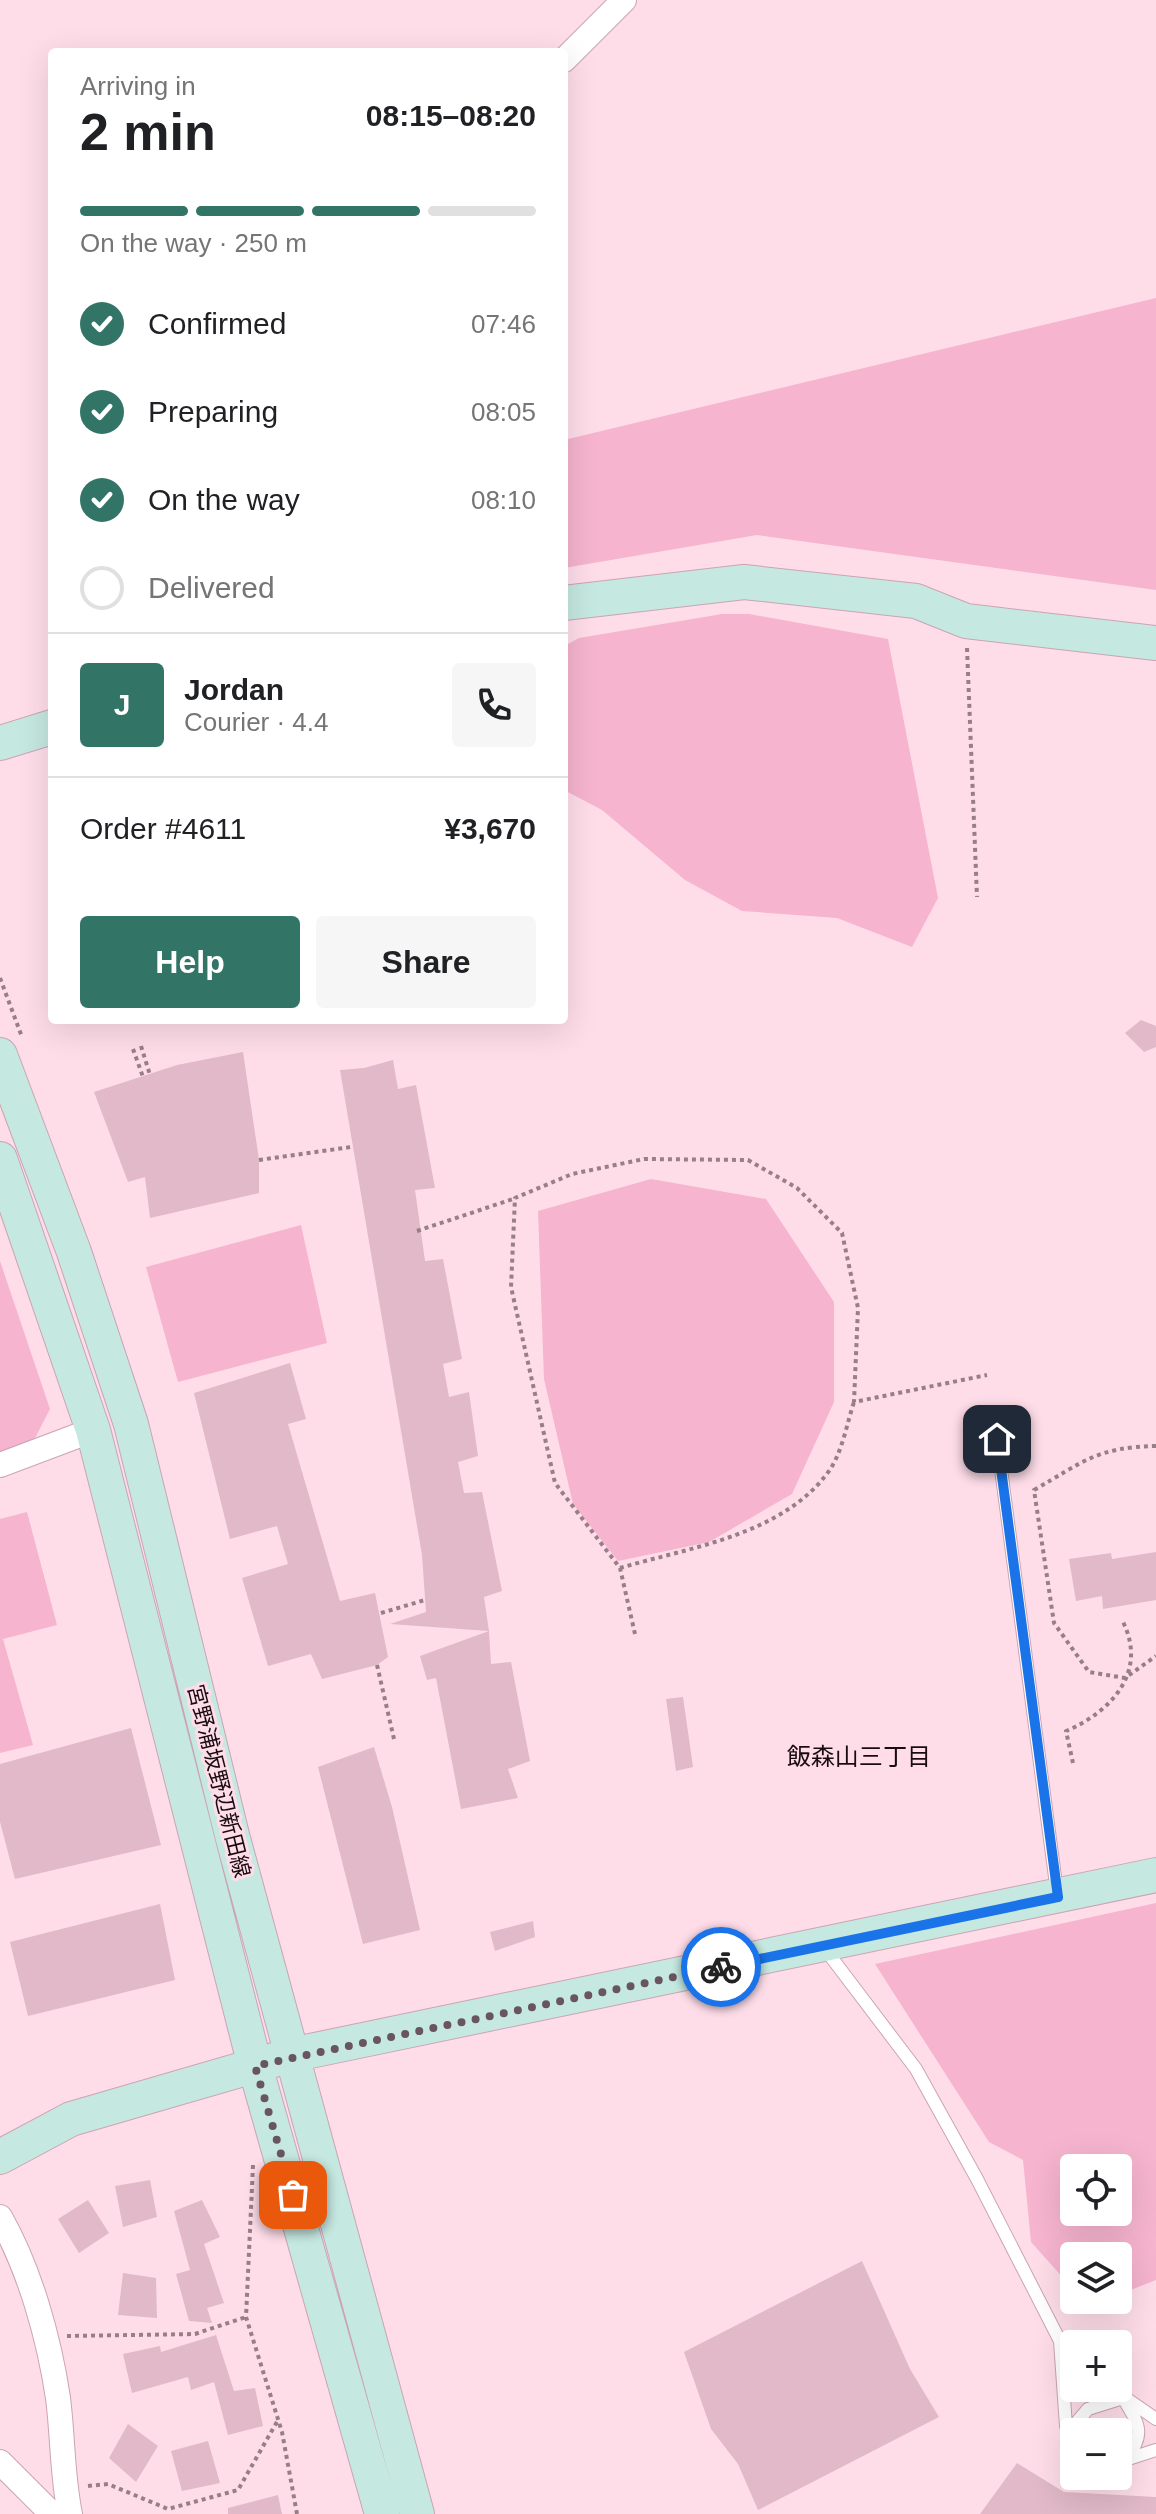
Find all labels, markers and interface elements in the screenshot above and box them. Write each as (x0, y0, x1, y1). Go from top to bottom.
text: Arriving in (80, 71, 196, 101)
text: 08:15–08:20 (366, 99, 536, 132)
text: 2 min (80, 103, 216, 161)
text: On the way · 250 m (80, 228, 307, 258)
icon: check (80, 302, 124, 346)
text: Confirmed (148, 307, 286, 340)
text: 07:46 (471, 309, 536, 339)
icon: check (80, 390, 124, 434)
text: Preparing (148, 395, 278, 428)
text: 08:05 (471, 397, 536, 427)
icon: check (80, 478, 124, 522)
text: On the way (148, 483, 300, 516)
text: 08:10 (471, 485, 536, 515)
text: Delivered (148, 571, 275, 604)
button: phone (452, 663, 536, 747)
text: Jordan (184, 673, 284, 706)
text: J (114, 688, 130, 721)
text: Courier · 4.4 (184, 707, 329, 737)
text: Order #4611 (80, 812, 246, 845)
text: ¥3,670 (444, 812, 536, 845)
button: Help (80, 916, 300, 1008)
button: Share (316, 916, 536, 1008)
pin (963, 1405, 1031, 1473)
icon: home (975, 1417, 1019, 1461)
street label: 宮野浦坂野辺新田線 (183, 1682, 255, 1880)
district label: 飯森山三丁目 (787, 1743, 931, 1770)
courier (681, 1927, 761, 2007)
icon: bike (699, 1945, 743, 1989)
map controls (1060, 2154, 1132, 2490)
button: locate (1060, 2154, 1132, 2226)
pin (259, 2161, 327, 2229)
icon: bag (271, 2173, 315, 2217)
button: layers (1060, 2242, 1132, 2314)
button: + (1060, 2330, 1132, 2402)
button: − (1060, 2418, 1132, 2490)

